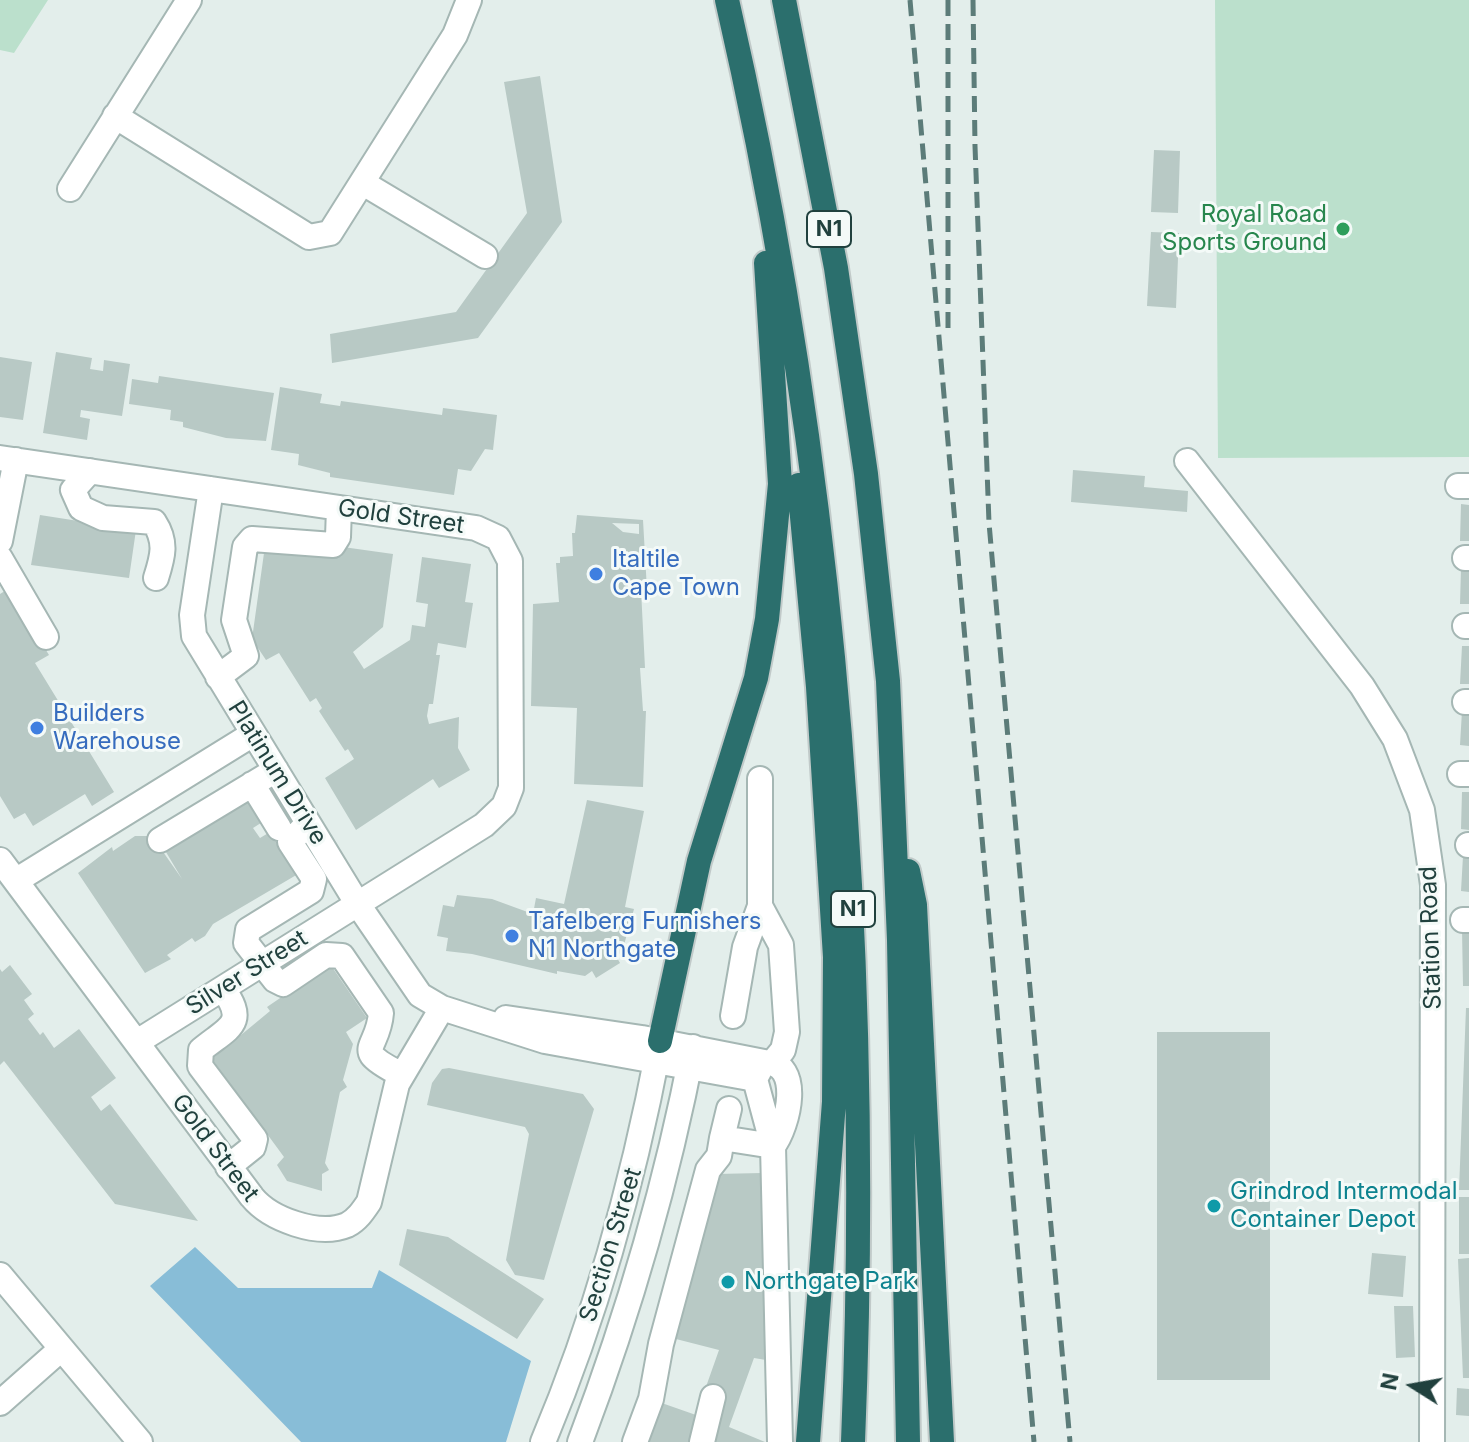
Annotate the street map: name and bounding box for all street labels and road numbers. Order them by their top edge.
road number: N1 [807,211,851,247]
street label: Gold Street [336,494,466,540]
street label: Platinum Drive [221,696,333,850]
street label: Station Road [1414,866,1448,1010]
road number: N1 [831,891,875,927]
street label: Silver Street [181,924,313,1022]
street label: Gold Street [165,1089,265,1207]
street label: Section Street [574,1164,648,1326]

